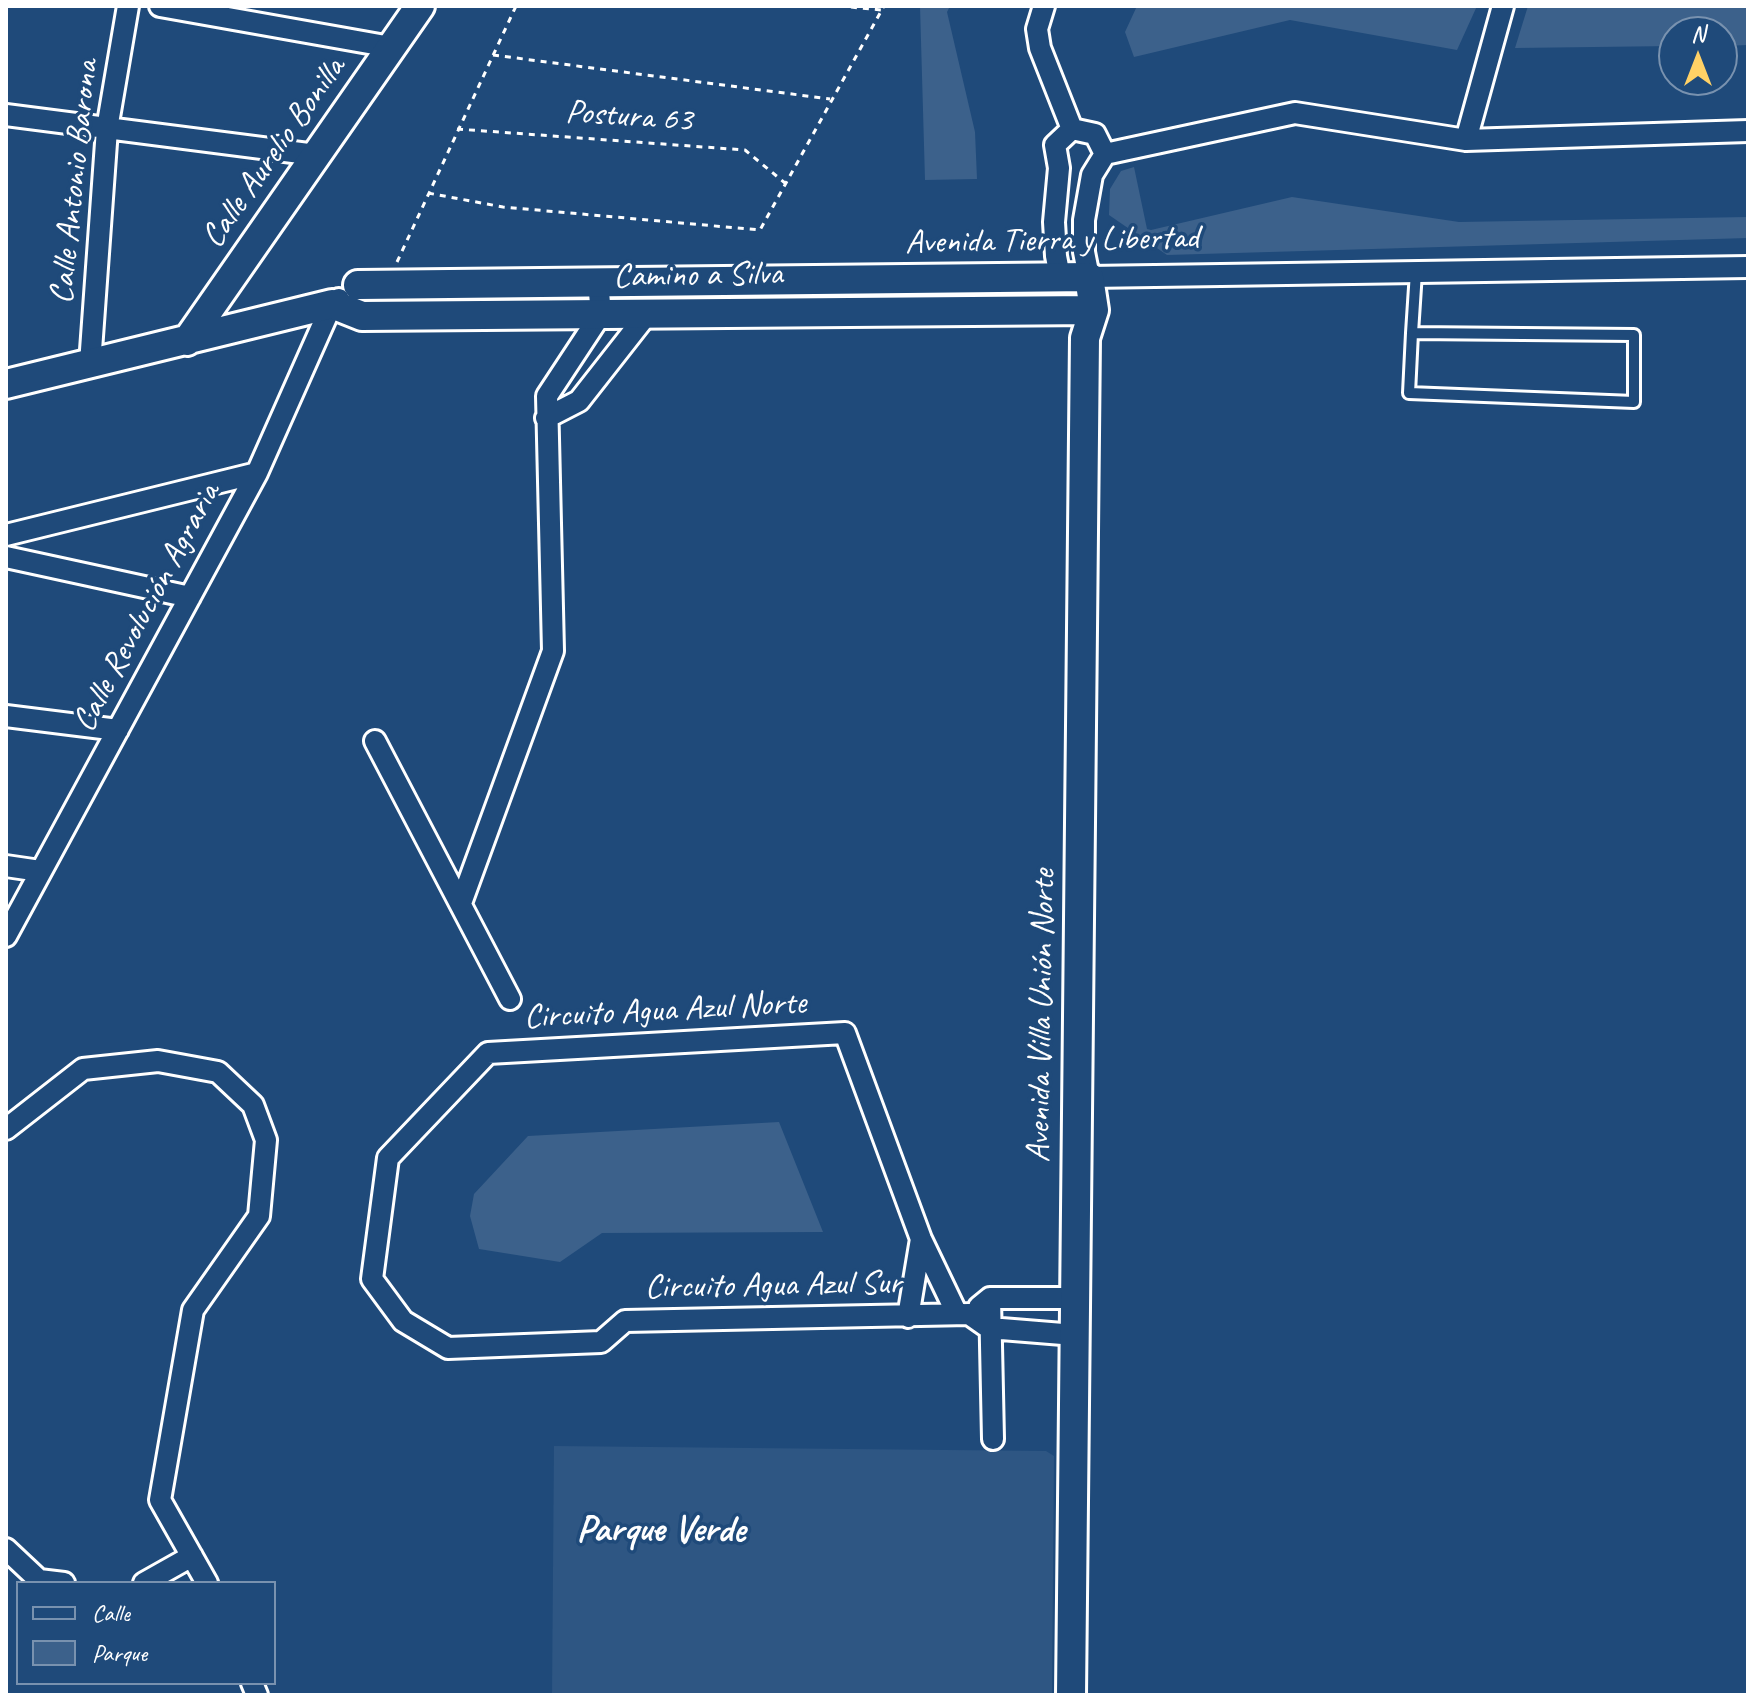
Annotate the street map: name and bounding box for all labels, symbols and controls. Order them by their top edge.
north arrow [1658,16,1738,96]
text: N [1691,20,1705,48]
street label: Calle Aurelio Bonilla [193,50,355,256]
street label: Calle Antonio Barona [42,58,108,306]
street label: Postura 63 [564,92,694,142]
street label: Avenida Tierra y Libertad [905,218,1199,264]
street label: Camino a Silva [613,254,783,298]
street label: Calle Revolución Agraria [64,477,230,739]
street label: Avenida Villa Unión Norte [1019,869,1065,1163]
street label: Circuito Agua Azul Norte [523,983,807,1039]
street label: Circuito Agua Azul Sur [645,1263,901,1309]
district label: Parque Verde [577,1508,745,1554]
legend [16,1581,276,1685]
text: Calle [92,1598,130,1628]
text: Parque [92,1638,147,1668]

